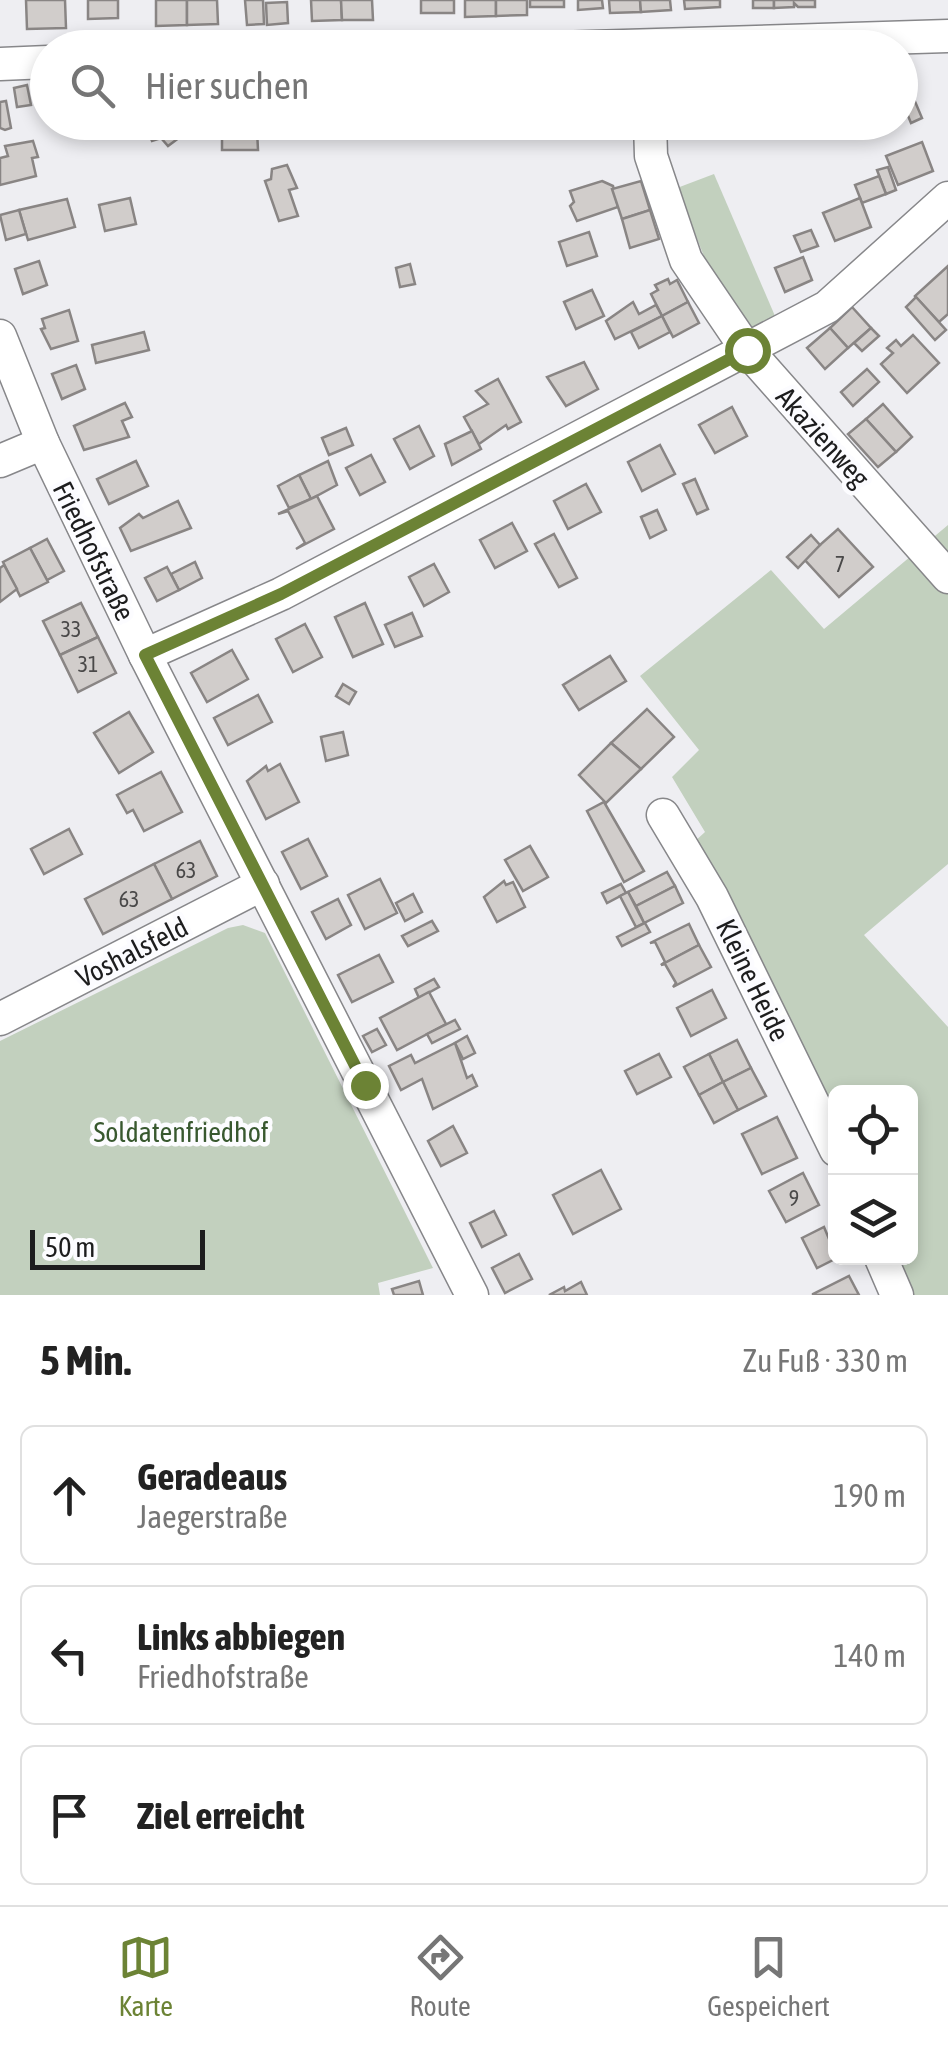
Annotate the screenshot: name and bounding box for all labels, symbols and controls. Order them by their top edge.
search box [30,30,918,140]
icon: search [65,58,120,113]
text: Hier suchen [145,64,309,107]
route start [725,328,771,374]
street label: Akazienweg [770,381,876,493]
street label: Friedhofstraße [47,476,141,626]
house number: 7 [835,551,845,577]
house number: 33 [61,616,81,642]
house number: 31 [78,651,98,677]
house number: 63 [176,857,196,883]
house number: 63 [119,886,139,912]
street label: Voshalsfeld [71,910,193,994]
street label: Kleine Heide [710,914,796,1046]
route end [343,1063,389,1109]
map controls [828,1085,918,1265]
button: locate [828,1085,918,1175]
park label: Soldatenfriedhof [93,1116,269,1148]
button: layers [828,1175,918,1265]
house number: 9 [789,1185,799,1211]
scale bar [30,1225,205,1270]
text: 50 m [45,1231,95,1263]
text: 5 Min. [40,1336,131,1384]
text: Zu Fuß · 330 m [743,1342,908,1379]
text: Geradeaus [137,1455,287,1498]
icon: ahead [42,1468,97,1523]
text: 190 m [833,1477,906,1514]
text: Jaegerstraße [137,1498,288,1535]
text: Links abbiegen [137,1615,345,1658]
icon: left [42,1628,97,1683]
text: 140 m [833,1637,906,1674]
text: Friedhofstraße [137,1658,309,1695]
icon: arrive [42,1788,97,1843]
text: Ziel erreicht [137,1794,304,1837]
tab: Karte [118,1930,173,2022]
tab: Route [410,1930,471,2022]
tab: Gespeichert [707,1930,830,2022]

